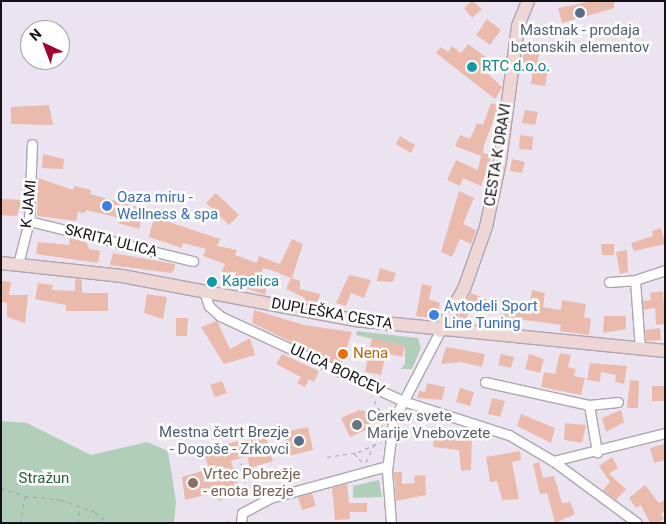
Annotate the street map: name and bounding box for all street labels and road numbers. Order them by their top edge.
street label: CESTA K DRAVI [481,102,515,208]
street label: K JAMI [18,179,40,229]
street label: SKRITA ULICA [63,221,159,261]
street label: DUPLEŠKA CESTA [270,294,394,334]
street label: ULICA BORCEV [287,340,387,400]

